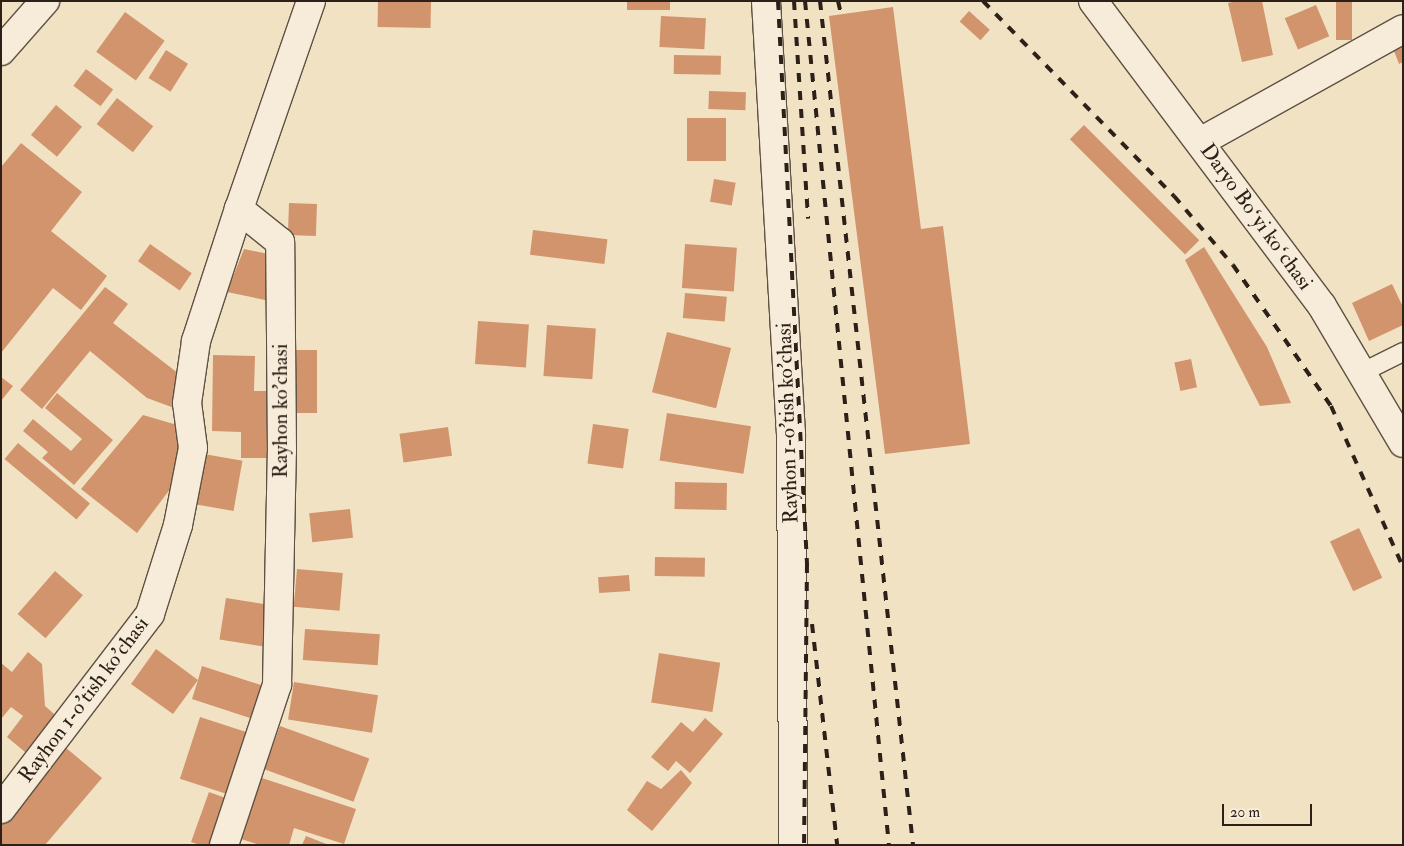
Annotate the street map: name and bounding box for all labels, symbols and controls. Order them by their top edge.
street label: Daryo Boʻyi koʻchasi [1194,139,1318,295]
street label: Rayhon 1-o'tish ko'chasi [772,322,804,524]
street label: Rayhon ko'chasi [268,344,294,478]
street label: Rayhon 1-o'tish ko'chasi [13,612,155,788]
scale bar [1224,794,1314,826]
text: 20 m [1230,803,1260,822]

